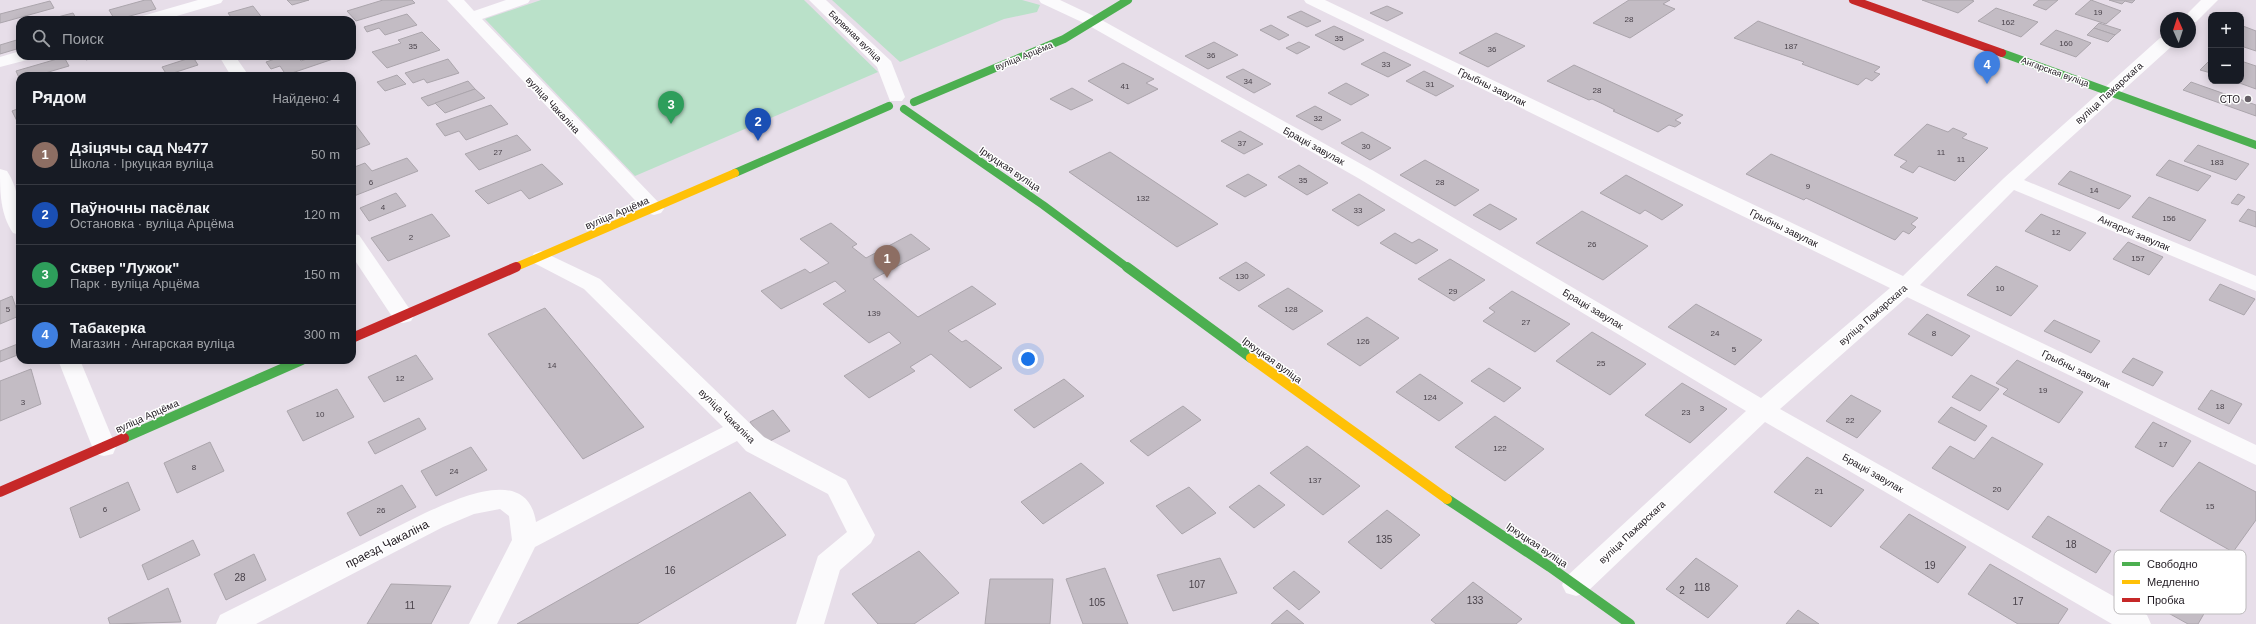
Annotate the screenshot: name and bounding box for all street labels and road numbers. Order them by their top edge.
street label: Барвяная вуліца [827,8,883,64]
street label: вуліца Арцёма [994,40,1054,72]
street label: Ангарская вуліца [2020,55,2090,89]
street label: вуліца Пажарскага [2073,60,2145,126]
street label: Грыбны завулак [1456,66,1529,109]
street label: вуліца Чакаліна [524,74,582,136]
street label: Брацкі завулак [1281,125,1347,168]
street label: Іркуцкая вуліца [977,145,1043,194]
street label: вуліца Арцёма [584,194,651,231]
street label: Грыбны завулак [1748,207,1821,250]
street label: Ангарскі завулак [2096,213,2172,253]
street label: вуліца Пажарскага [1837,282,1910,348]
street label: Брацкі завулак [1561,287,1626,332]
street label: Іркуцкая вуліца [1240,335,1304,386]
street label: Грыбны завулак [2040,348,2113,391]
street label: вуліца Чакаліна [697,387,758,446]
street label: вуліца Арцёма [114,397,181,435]
street label: Брацкі завулак [1841,451,1906,495]
street label: вуліца Пажарскага [1597,498,1668,566]
street label: праезд Чакаліна [343,517,431,571]
street label: Іркуцкая вуліца [1504,521,1570,570]

